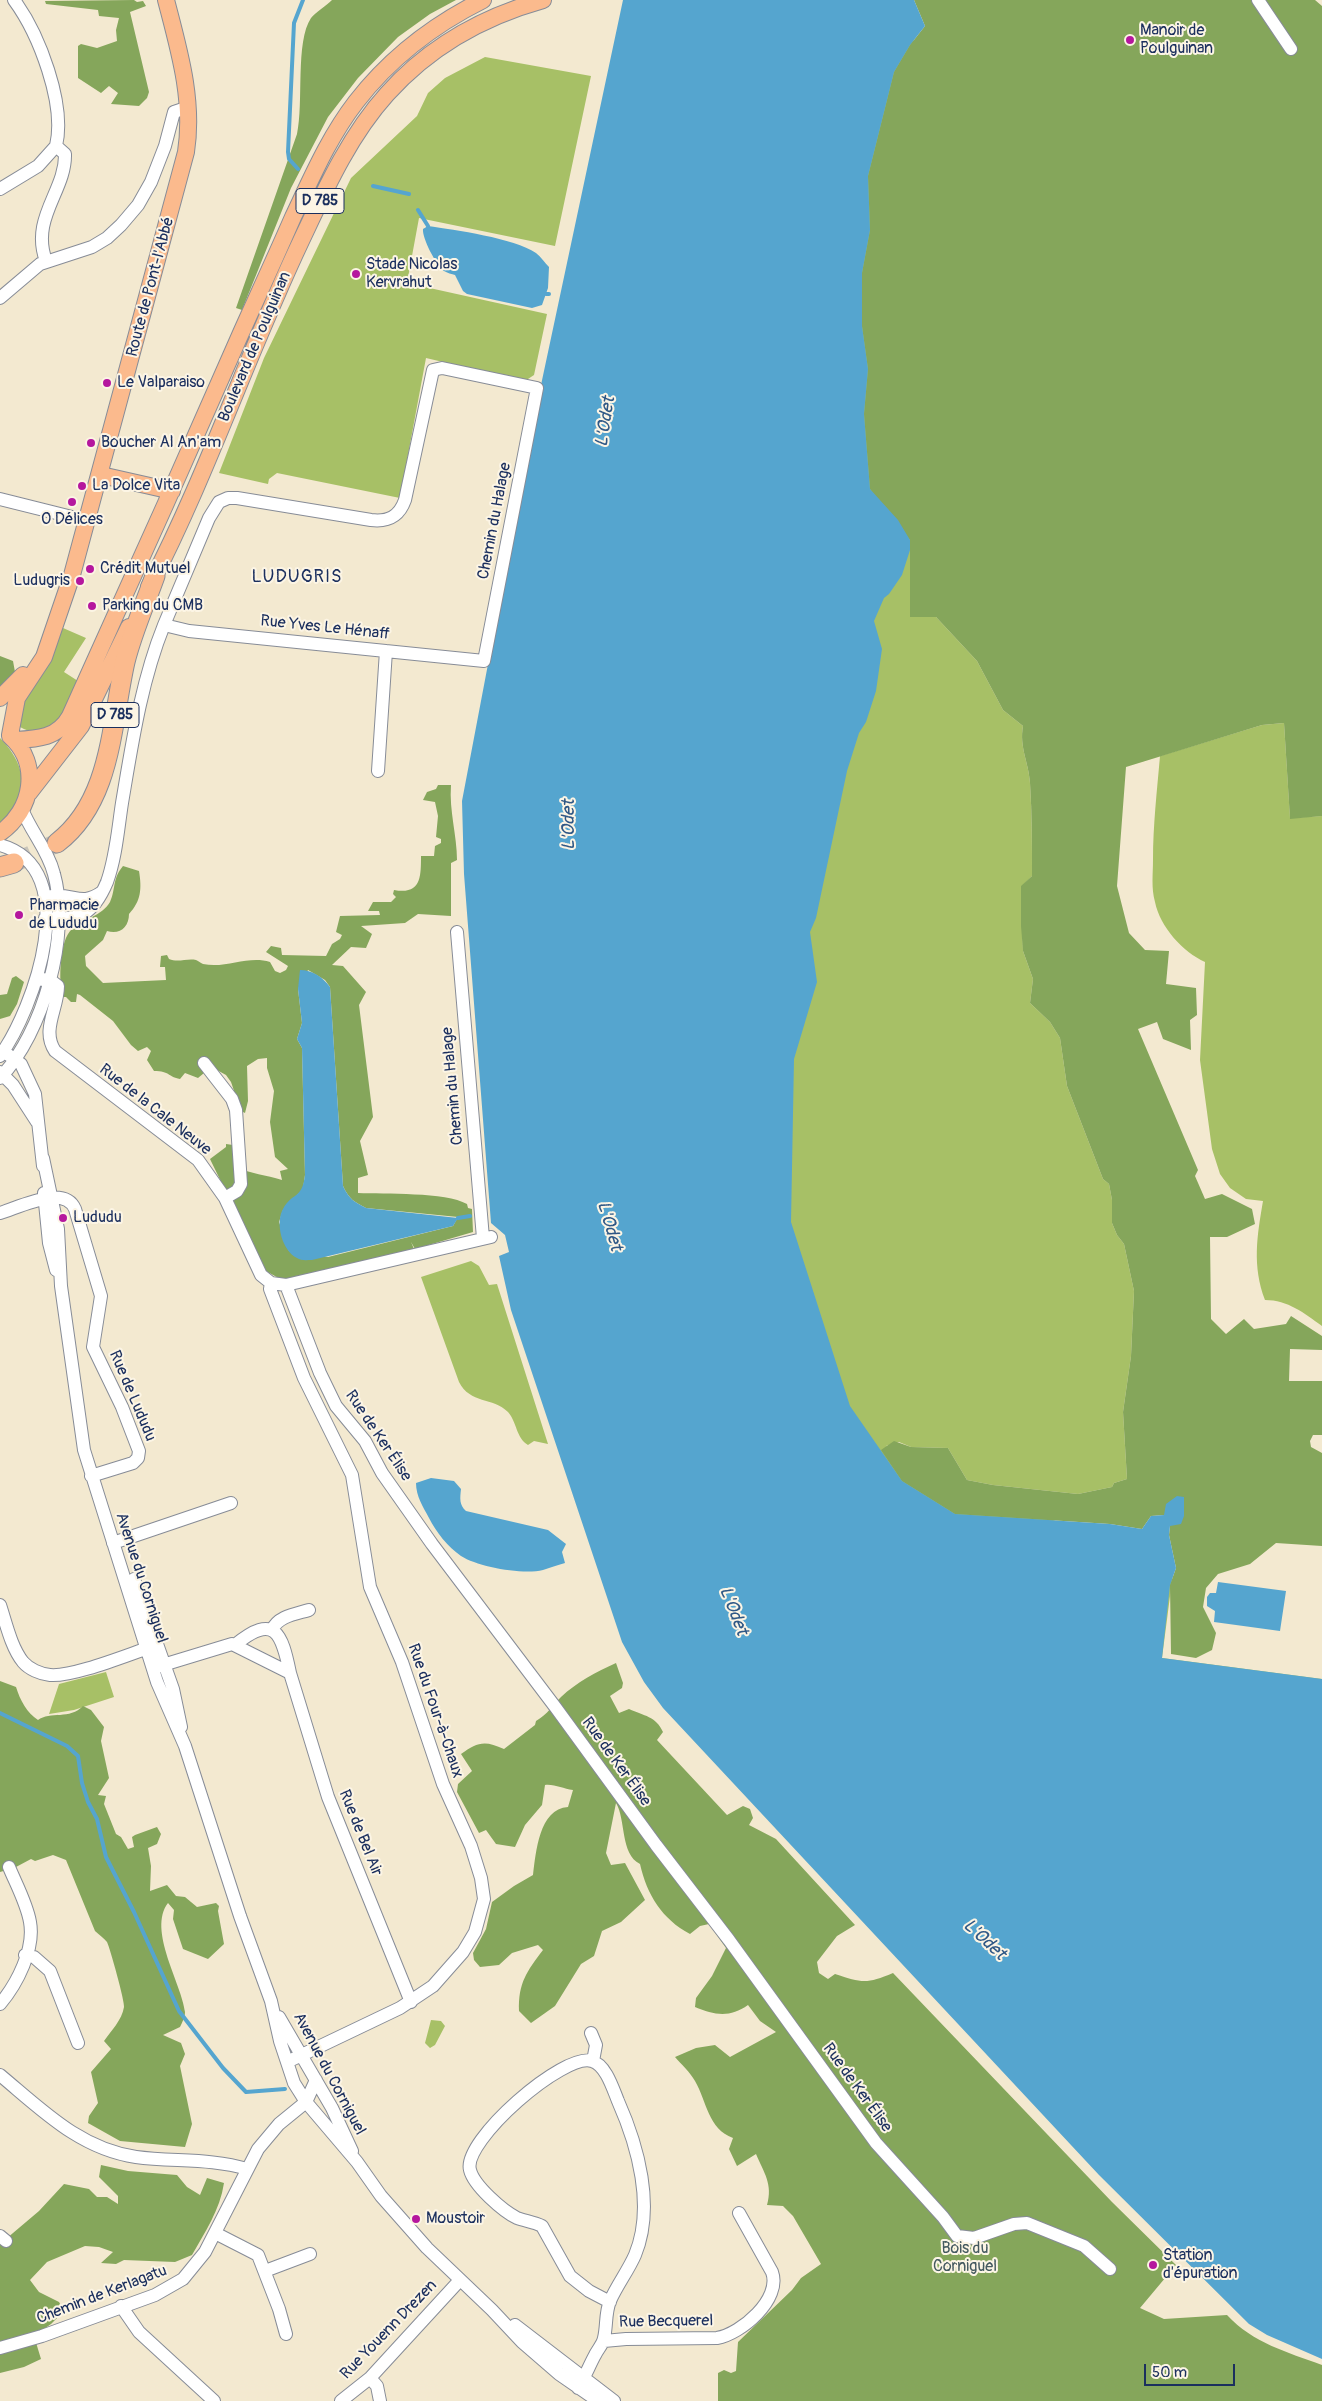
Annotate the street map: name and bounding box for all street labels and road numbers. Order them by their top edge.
road number: D 785 [296,188,344,214]
street label: Route de Pont-l'Abbé [123,215,179,359]
street label: Boulevard de Poulguinan [215,269,295,425]
street label: Chemin du Halage [474,461,516,581]
street label: Rue Yves Le Hénaff [260,612,390,644]
road number: D 785 [91,702,139,728]
street label: Chemin du Halage [438,1026,468,1146]
street label: Rue de la Cale Neuve [95,1060,215,1160]
street label: Rue de Lududu [104,1348,160,1444]
street label: Rue de Ker Élise [341,1387,415,1485]
street label: Avenue du Corniguel [111,1510,171,1646]
street label: Rue du Four-à-Chaux [403,1641,467,1781]
street label: Rue de Ker Élise [577,1714,655,1810]
street label: Rue de Bel Air [334,1787,386,1879]
street label: Avenue du Corniguel [289,2010,369,2138]
street label: Rue de Ker Élise [818,2040,896,2136]
street label: Chemin de Kerlagatu [34,2261,170,2329]
street label: Rue Youenn Drezen [337,2276,441,2384]
street label: Rue Becquerel [619,2312,713,2332]

